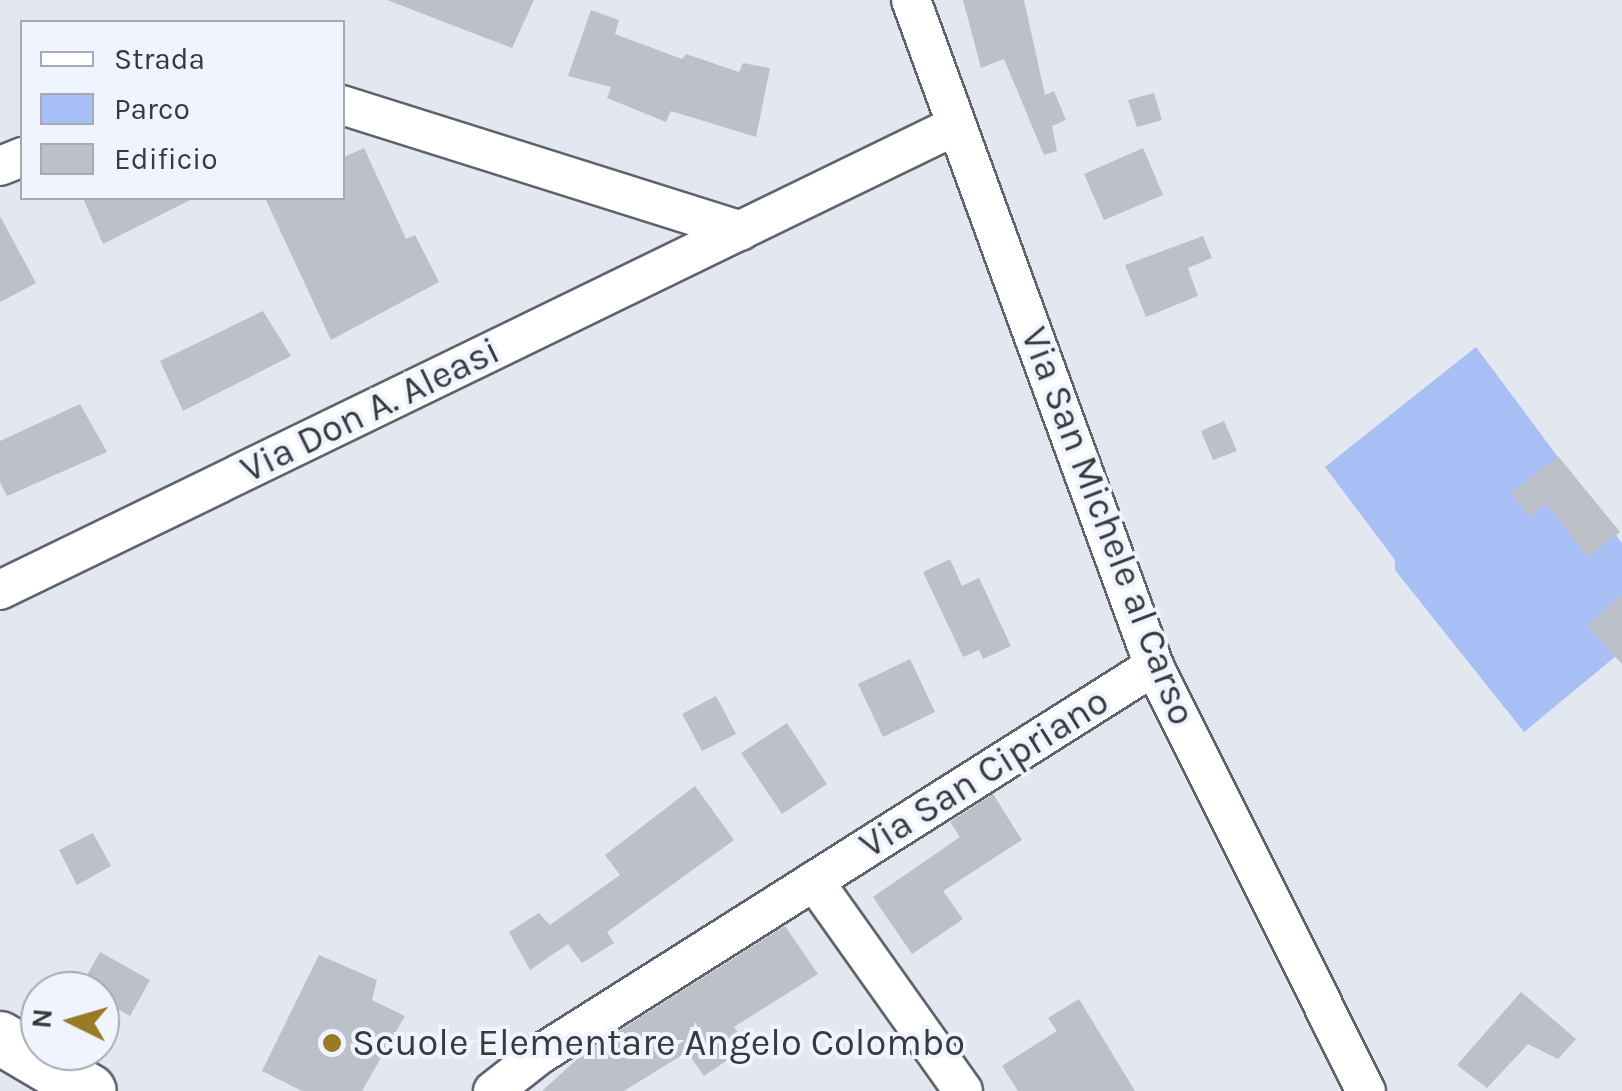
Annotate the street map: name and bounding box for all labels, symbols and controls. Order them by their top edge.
legend [20,20,345,200]
text: Strada [114,41,205,77]
text: Parco [114,91,190,127]
text: Edificio [114,141,218,177]
street label: Via San Michele al Carso [1011,321,1205,731]
street label: Via Don A. Aleasi [233,328,507,492]
street label: Via San Cipriano [851,678,1117,868]
north arrow [20,971,120,1071]
text: N [24,1007,59,1030]
place label: Scuole Elementare Angelo Colombo [352,1020,965,1066]
marker: Scuole Elementare Angelo Colombo [321,1032,343,1054]

